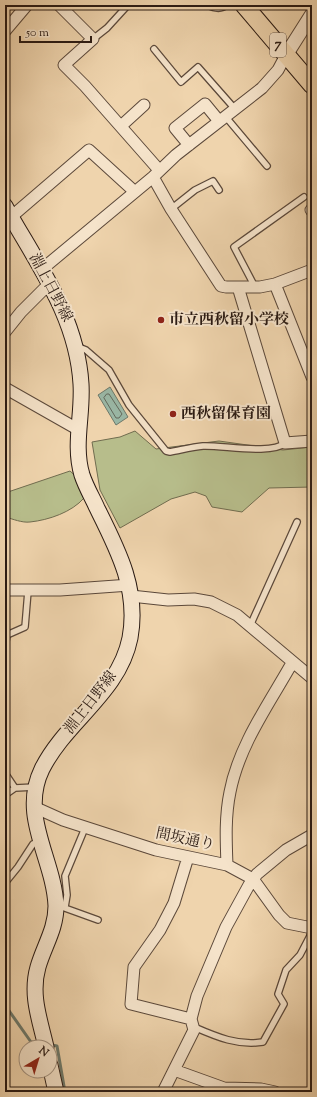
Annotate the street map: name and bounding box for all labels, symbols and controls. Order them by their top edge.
scale bar [20,18,91,44]
text: 50 m [25,24,49,42]
road number: 7 [270,33,286,57]
street label: 淵上日野線 [23,250,77,326]
place label: 市立西秋留小学校 [169,310,289,331]
marker: 市立西秋留小学校 [156,315,166,325]
place label: 西秋留保育園 [181,404,271,425]
marker: 西秋留保育園 [168,409,178,419]
street label: 淵上日野線 [60,667,122,739]
street label: 間坂通り [153,823,217,857]
north arrow [18,1039,58,1079]
text: N [34,1042,52,1061]

